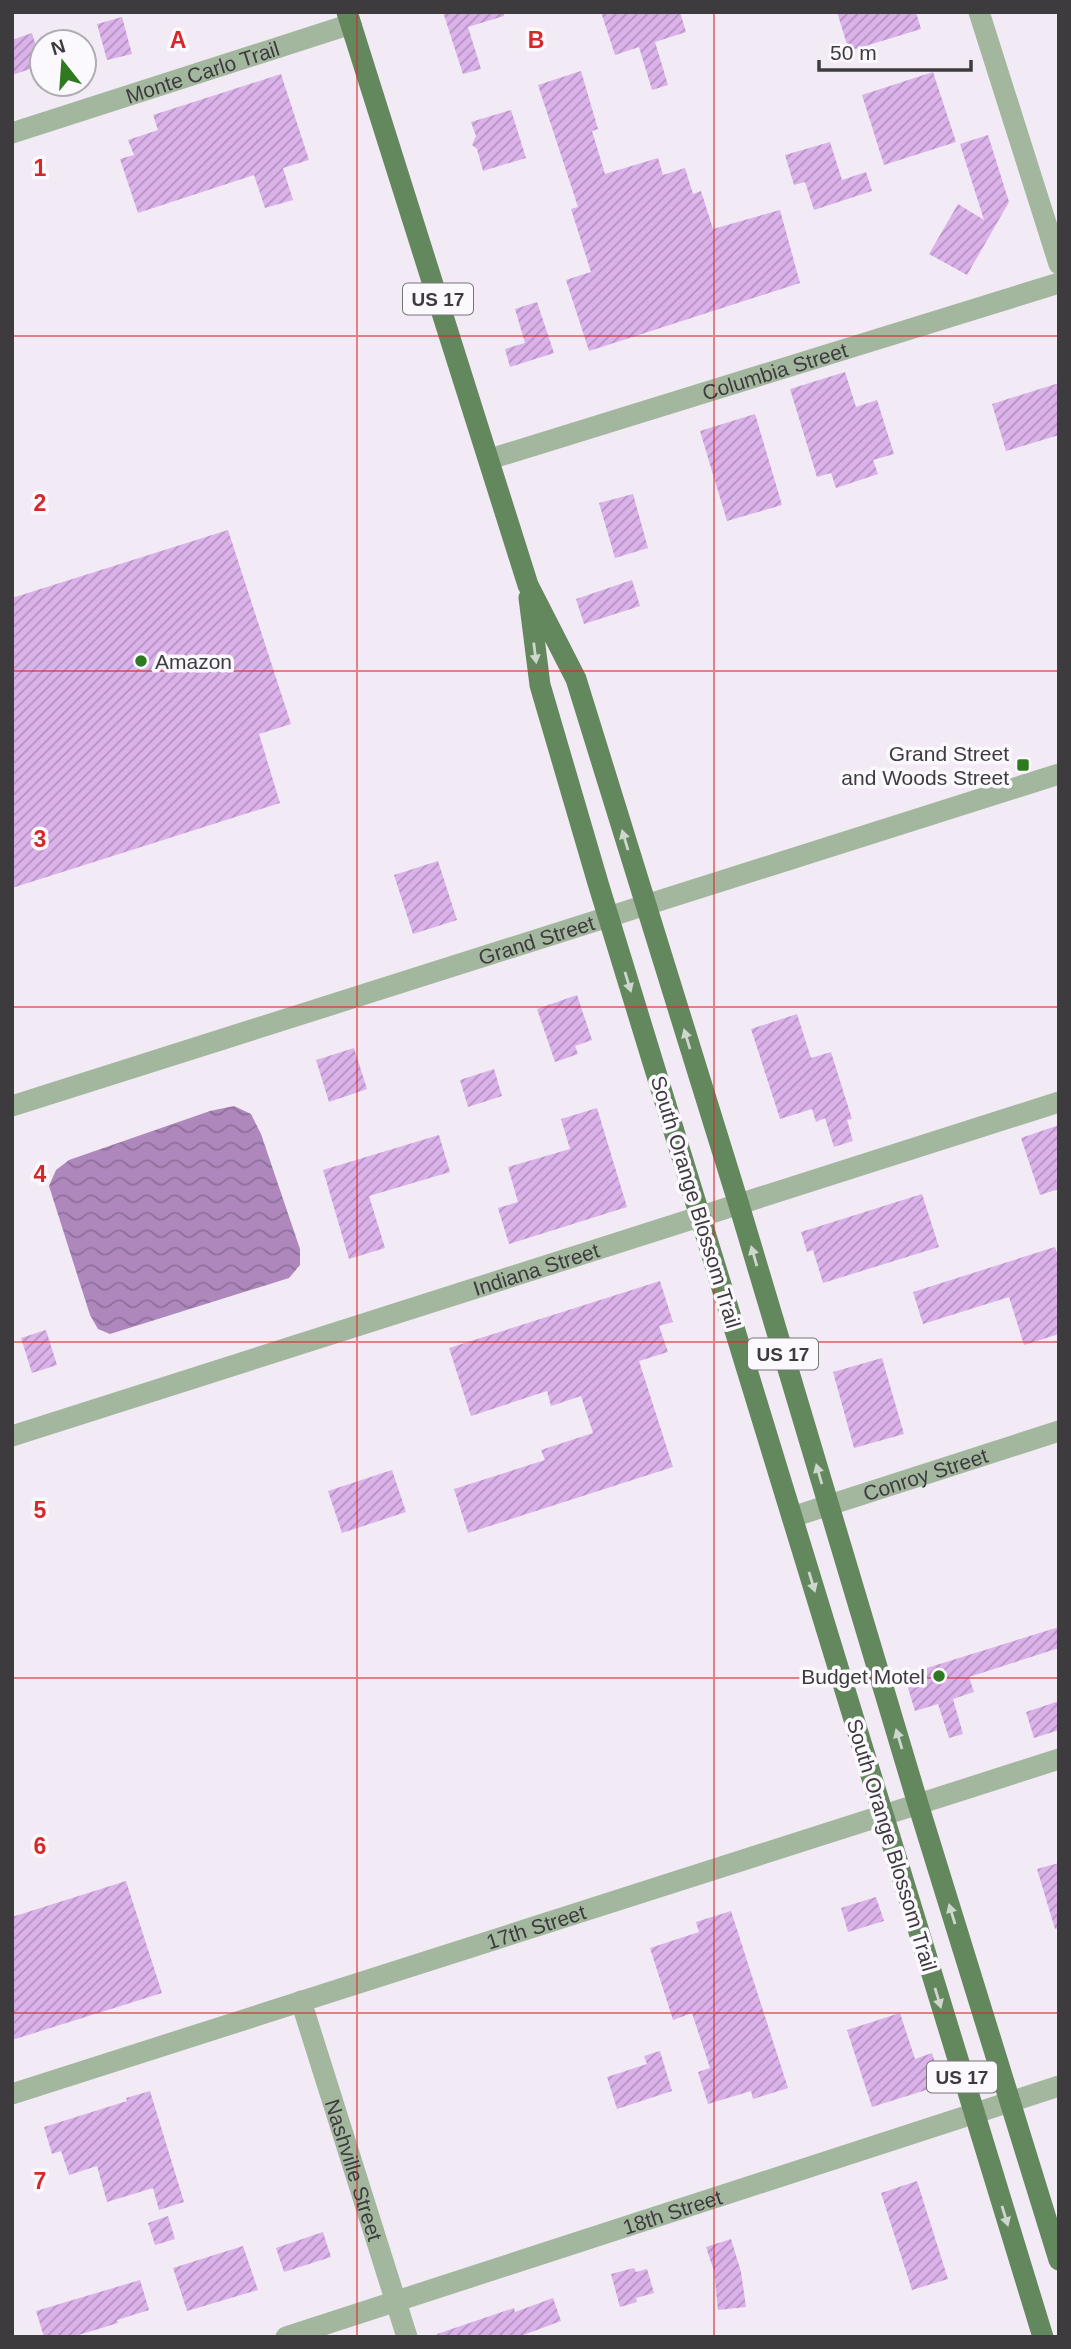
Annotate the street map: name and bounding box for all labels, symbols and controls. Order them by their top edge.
text: A [170,27,186,53]
text: B [528,27,544,53]
north arrow [28,28,98,98]
scale bar [819,28,971,72]
text: N [49,35,68,59]
street label: Monte Carlo Trail [123,36,282,107]
text: 50 m [830,41,877,64]
text: 1 [34,155,47,181]
road number: US 17 [403,284,473,314]
street label: Columbia Street [699,338,850,404]
text: 2 [34,490,46,516]
one-way arrow [529,642,540,664]
place label: Amazon [155,650,232,673]
marker: Amazon [133,653,149,669]
place label: Grand Street and Woods Street [841,742,1009,789]
marker: Grand Street and Woods Street [1015,757,1031,773]
text: 3 [34,826,46,852]
one-way arrow [620,830,630,851]
street label: Grand Street [475,911,597,969]
one-way arrow [623,972,633,993]
one-way arrow [682,1028,692,1049]
street label: South Orange Blossom Trail [647,1073,745,1331]
text: 4 [34,1161,47,1187]
street label: Indiana Street [470,1238,602,1300]
one-way arrow [749,1245,759,1266]
road number: US 17 [748,1338,818,1370]
street label: Conroy Street [860,1443,991,1505]
one-way arrow [813,1463,823,1484]
text: 5 [34,1497,47,1523]
one-way arrow [807,1572,817,1593]
place label: Budget Motel [801,1665,925,1688]
marker: Budget Motel [931,1668,947,1684]
street label: South Orange Blossom Trail [843,1716,941,1974]
one-way arrow [893,1728,903,1749]
text: 6 [34,1833,46,1859]
street label: 17th Street [483,1900,588,1953]
one-way arrow [946,1903,956,1924]
one-way arrow [934,1988,944,2009]
road number: US 17 [927,2062,997,2092]
street label: Nashville Street [321,2096,387,2244]
text: 7 [34,2168,46,2194]
street label: 18th Street [620,2185,725,2238]
one-way arrow [1001,2205,1011,2226]

